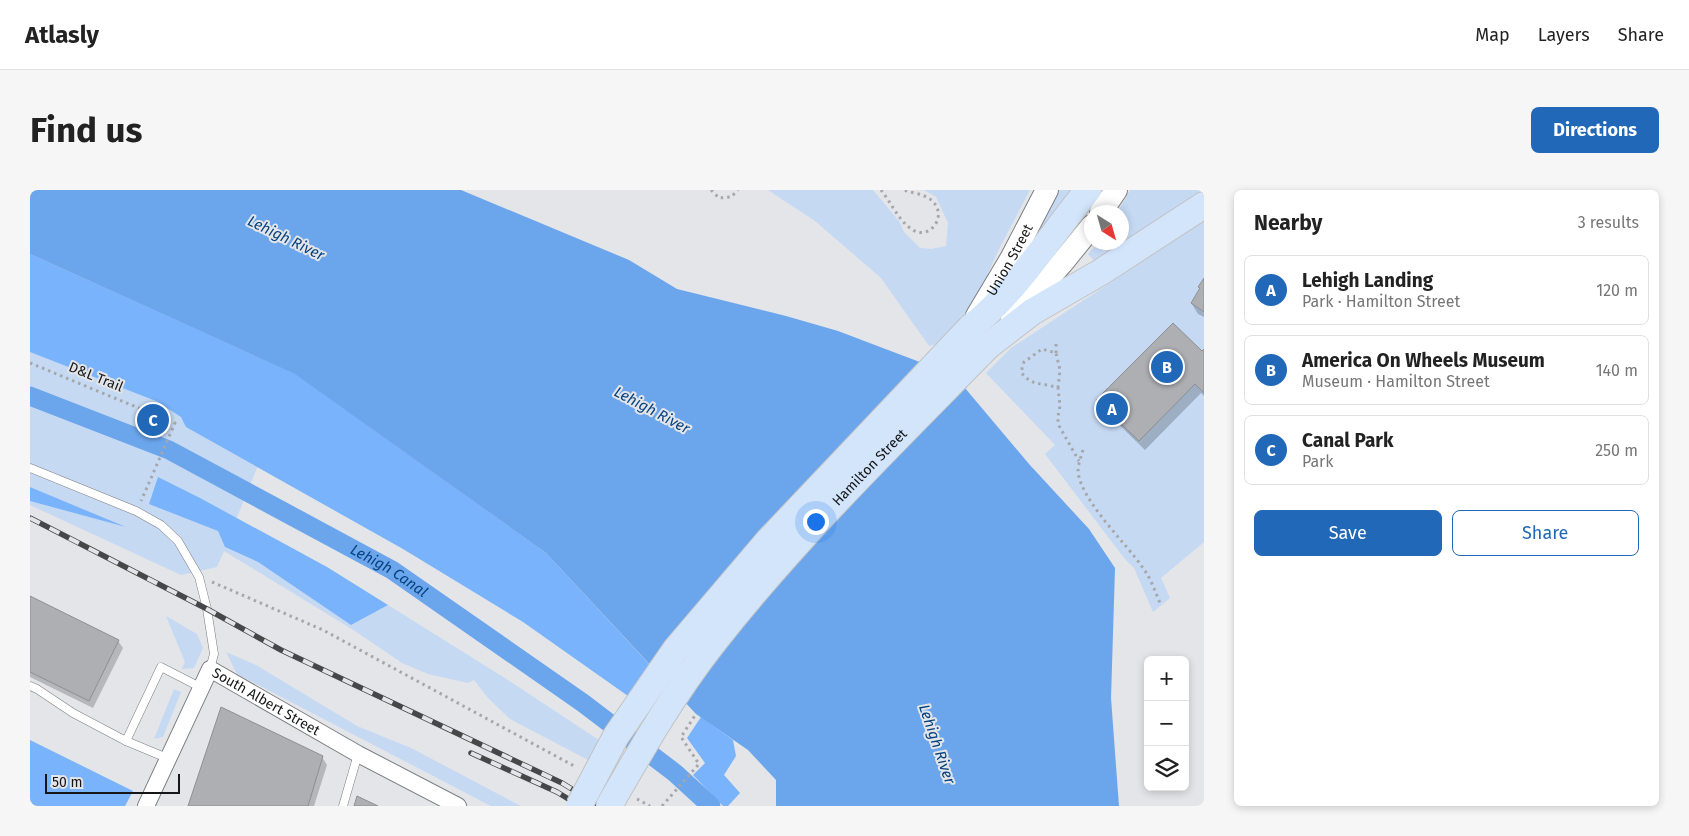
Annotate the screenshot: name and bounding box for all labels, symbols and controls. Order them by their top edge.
text: Atlasly [25,21,99,49]
text: Map [1475,24,1510,46]
text: Layers [1538,24,1590,46]
text: Share [1618,24,1664,46]
button: Directions [1531,107,1659,153]
text: Find us [30,109,142,151]
north arrow [1084,205,1129,250]
text: Nearby [1254,210,1322,236]
water label: Lehigh River [245,212,328,265]
text: 3 results [1578,213,1639,232]
street label: Union Street [983,220,1037,299]
text: Lehigh Landing [1302,269,1433,292]
text: A [1266,281,1276,300]
text: 120 m [1596,281,1638,300]
text: Park · Hamilton Street [1302,292,1460,311]
pin: B [1151,348,1183,386]
text: America On Wheels Museum [1302,349,1545,372]
street label: D&L Trail [66,358,126,396]
text: B [1266,361,1276,380]
text: 140 m [1596,361,1638,380]
text: Museum · Hamilton Street [1302,372,1490,391]
water label: Lehigh River [611,383,694,438]
pin: A [1096,390,1128,428]
pin: C [137,401,169,439]
street label: Hamilton Street [828,424,911,509]
text: Canal Park [1302,429,1393,452]
text: C [1266,441,1276,460]
text: 250 m [1595,441,1638,460]
text: Park [1302,452,1334,471]
your location [803,509,829,535]
button: Save [1254,510,1442,556]
button: Share [1452,510,1639,556]
water label: Lehigh Canal [347,540,431,601]
map controls [1144,656,1189,791]
button: + [1144,656,1189,701]
street label: South Albert Street [209,664,324,739]
button: − [1144,701,1189,746]
water label: Lehigh River [915,702,959,787]
button: layers [1144,746,1189,791]
scale bar [45,771,180,794]
text: 50 m [52,774,83,791]

